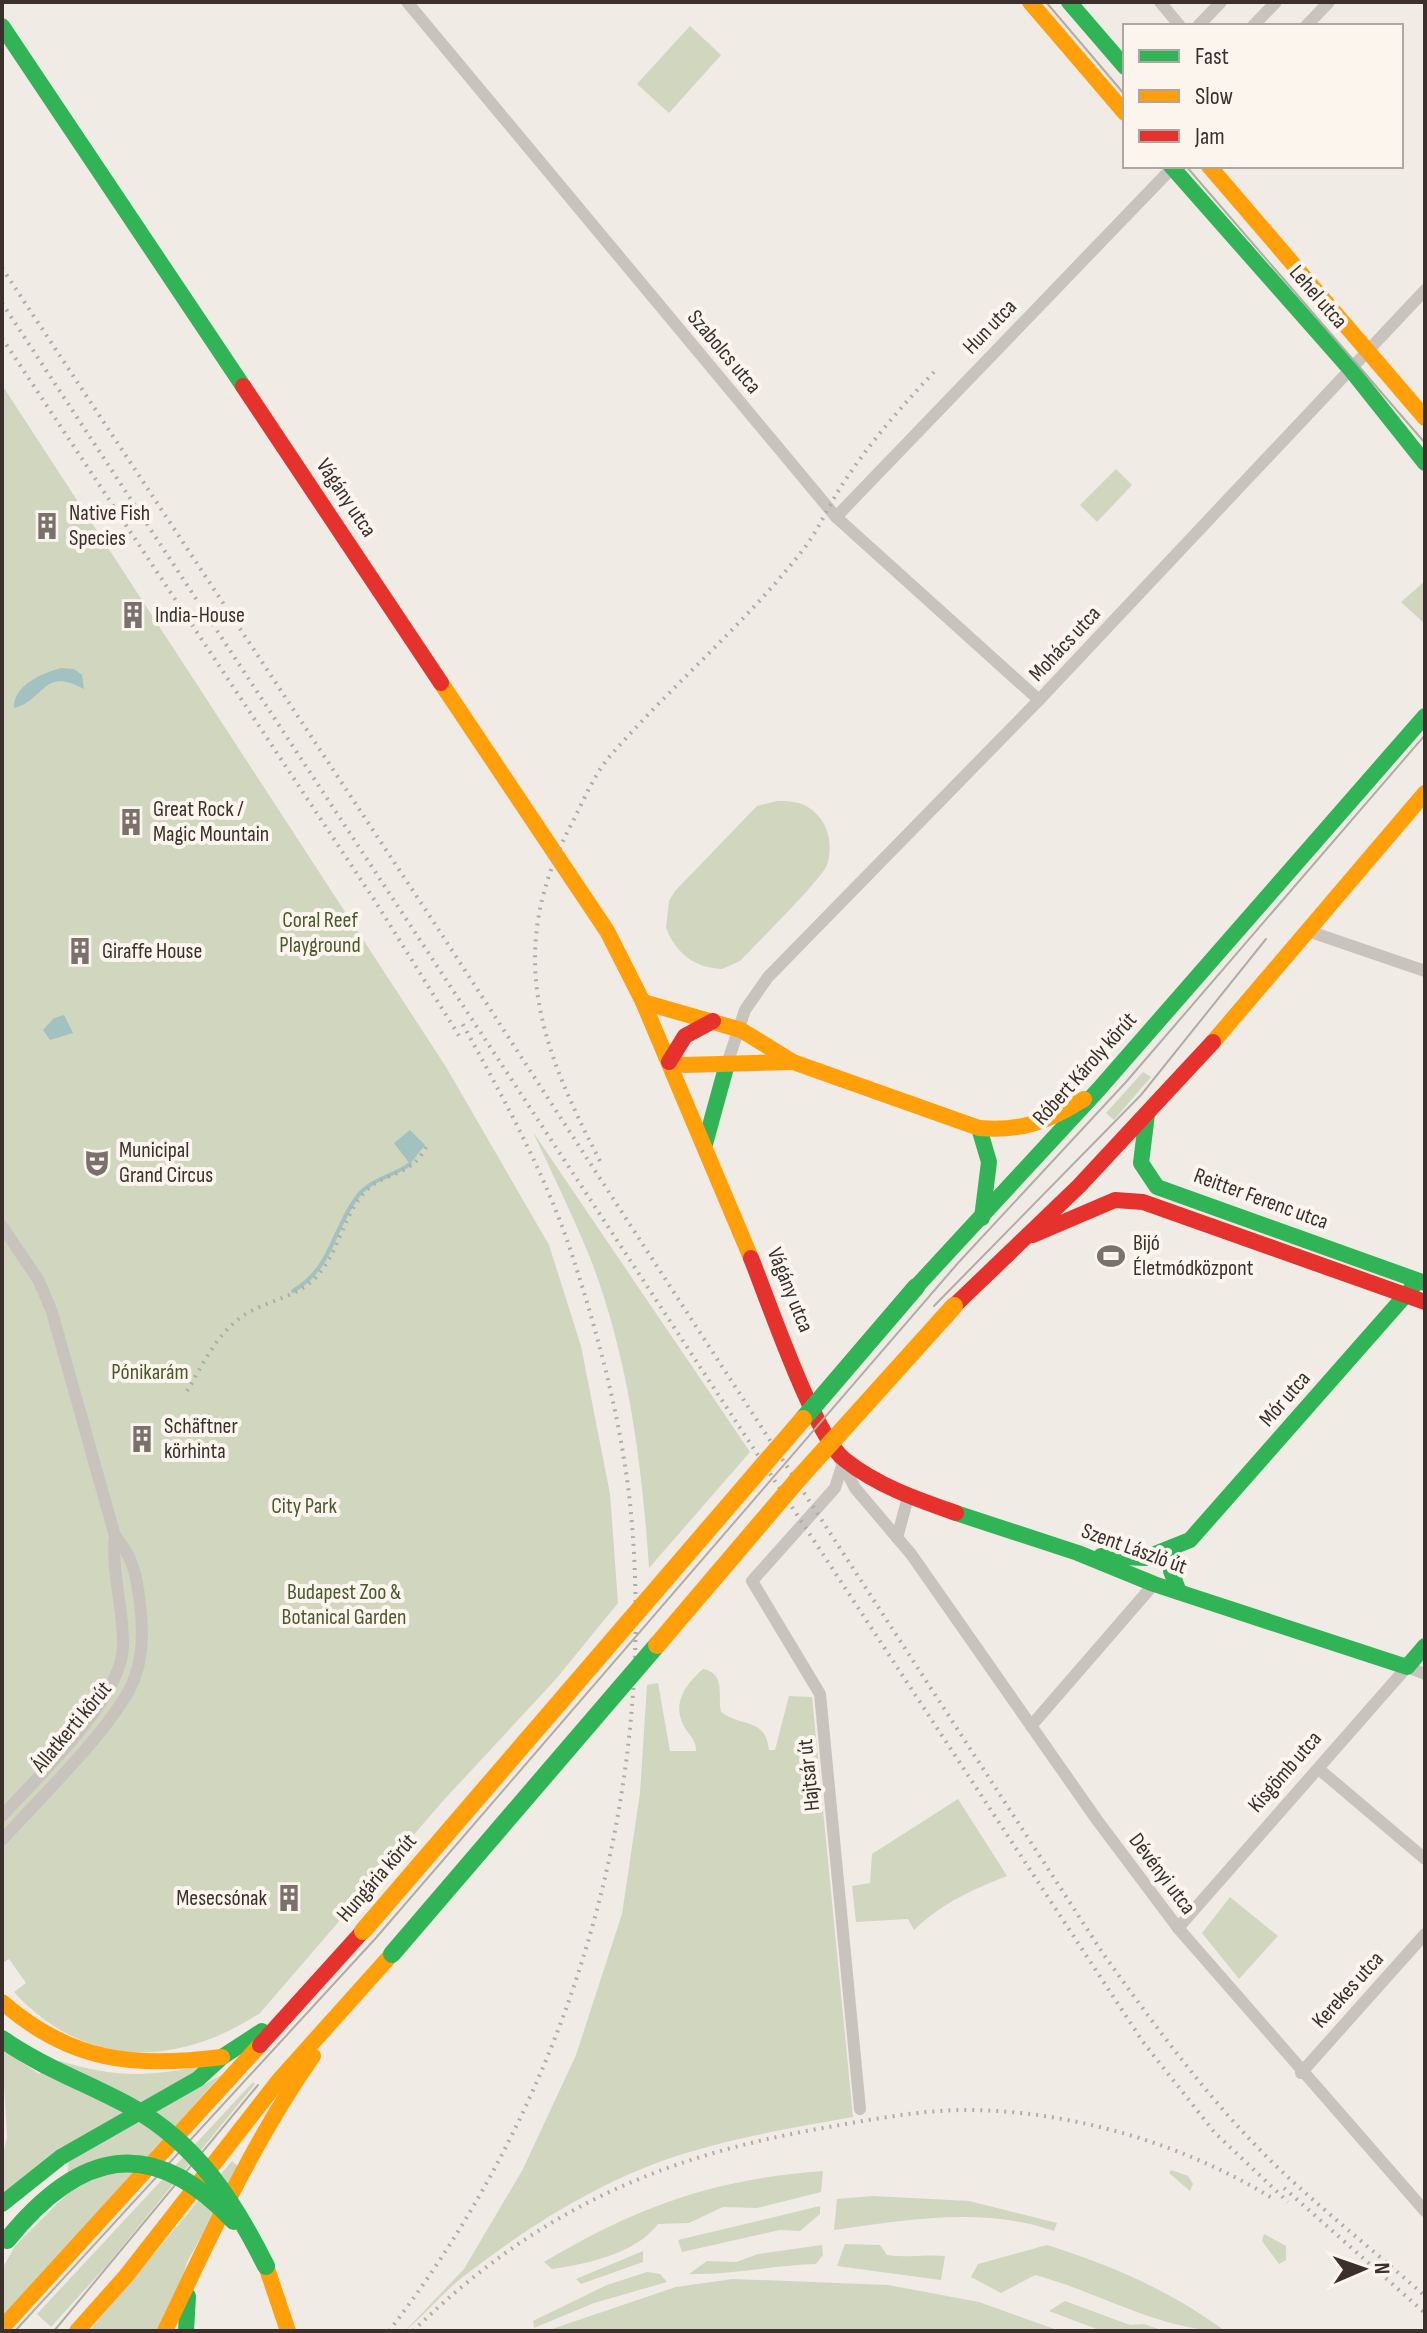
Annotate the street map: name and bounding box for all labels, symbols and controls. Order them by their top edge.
legend [1123,24,1403,168]
text: Fast [1195,42,1229,71]
text: Slow [1195,82,1233,111]
text: Jam [1194,122,1225,151]
street label: Lehel utca [1283,260,1353,334]
street label: Hun utca [957,294,1023,360]
street label: Szabolcs utca [681,305,767,399]
street label: Vágány utca [310,454,382,542]
place label: Native Fish Species [69,500,150,552]
building icon: Native Fish Species [32,511,62,541]
building icon: India-House [118,600,148,630]
street label: Mohács utca [1023,601,1107,687]
place label: India-House [155,602,245,629]
place label: Great Rock / Magic Mountain [153,796,269,848]
building icon: Great Rock / Magic Mountain [116,807,146,837]
park label: Coral Reef Playground [279,907,361,959]
building icon: Giraffe House [65,936,95,966]
place label: Giraffe House [102,938,202,965]
street label: Róbert Károly körút [1027,1007,1143,1131]
place label: Municipal Grand Circus [119,1137,213,1189]
theatre icon: Municipal Grand Circus [82,1148,112,1178]
street label: Reitter Ferenc utca [1190,1162,1332,1236]
place label: Bijó Életmódközpont [1133,1230,1254,1282]
sports icon: Bijó Életmódközpont [1096,1241,1126,1271]
street label: Vágány utca [761,1244,819,1336]
park label: Pónikarám [111,1359,189,1386]
street label: Mór utca [1254,1366,1316,1432]
place label: Schäftner körhinta [164,1413,238,1465]
building icon: Schäftner körhinta [127,1424,157,1454]
park label: City Park [271,1493,337,1520]
street label: Szent László út [1078,1517,1191,1581]
park label: Budapest Zoo & Botanical Garden [282,1579,406,1631]
street label: Állatkerti körút [26,1676,118,1779]
street label: Kisgömb utca [1242,1726,1328,1818]
street label: Hajtsár út [792,1737,826,1812]
street label: Hungária körút [331,1828,423,1928]
street label: Dévényi utca [1123,1828,1201,1920]
building icon: Mesecsónak [274,1883,304,1913]
place label: Mesecsónak [176,1885,268,1912]
street label: Kerekes utca [1306,1946,1390,2034]
north arrow [1323,2229,1403,2309]
text: N [1368,2262,1395,2275]

